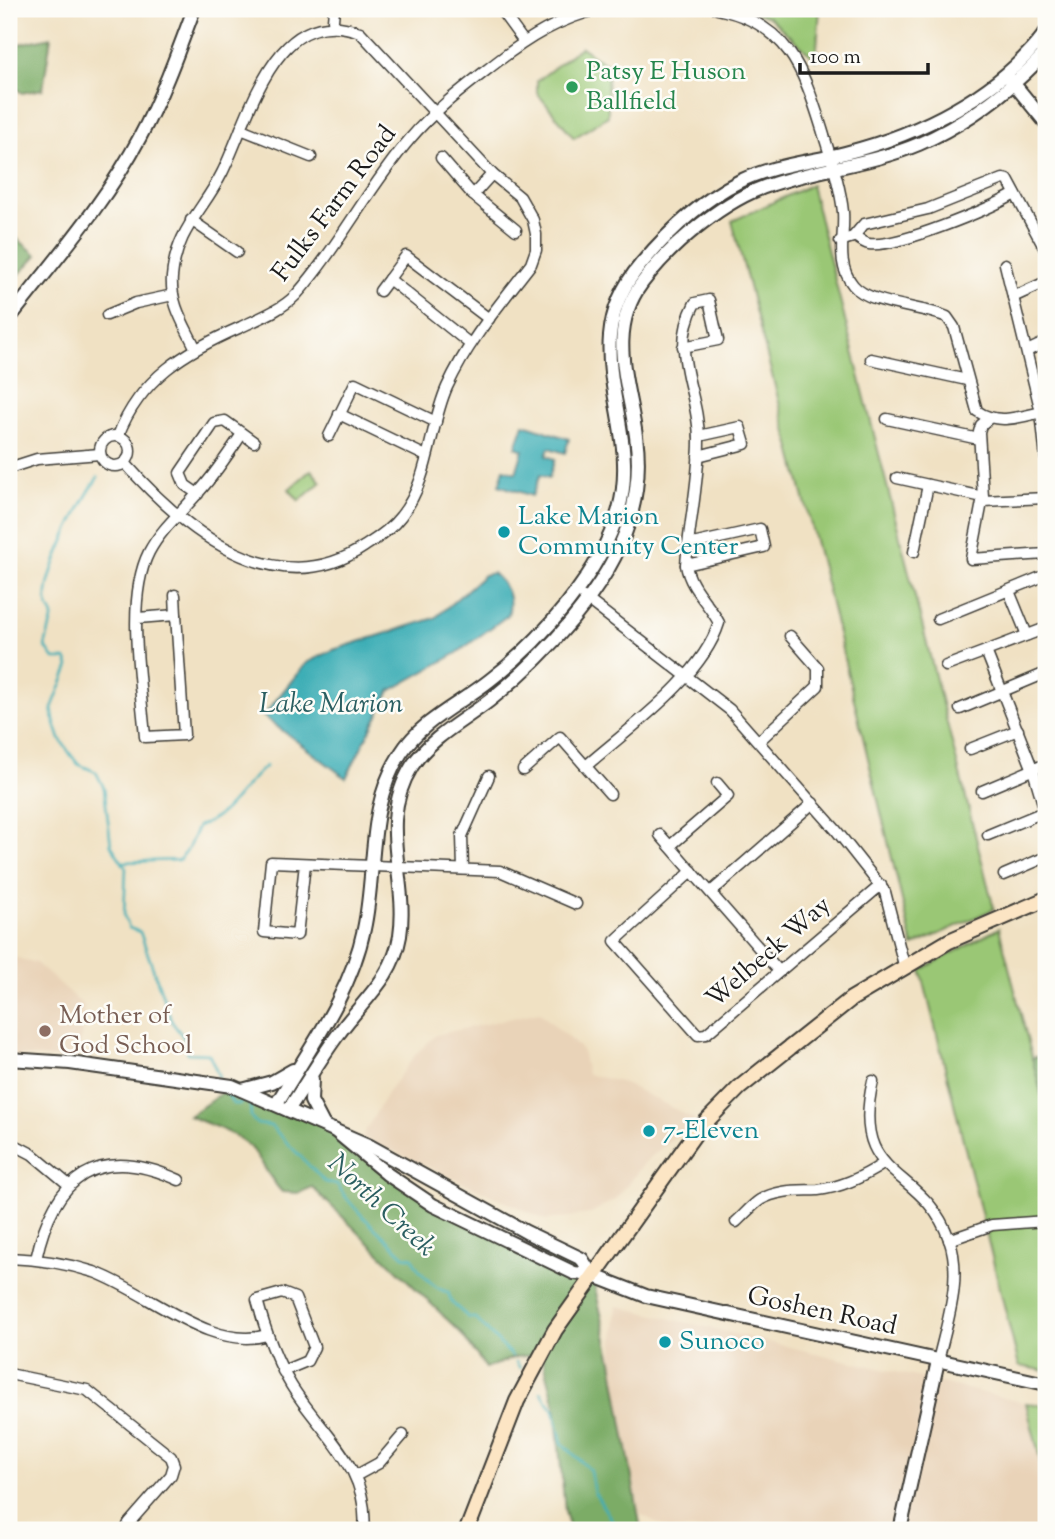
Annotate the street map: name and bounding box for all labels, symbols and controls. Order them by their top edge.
scale bar [800,32,927,76]
text: 100 m [810,43,861,73]
place label: Patsy E Huson Ballfield [586,54,746,121]
marker: Patsy E Huson Ballfield [564,79,580,95]
street label: Fulks Farm Road [264,118,406,290]
place label: Lake Marion Community Center [518,499,739,566]
marker: Lake Marion Community Center [496,524,512,540]
water label: Lake Marion [259,685,403,725]
street label: Welbeck Way [698,888,840,1018]
place label: Mother of God School [59,998,192,1065]
marker: Mother of God School [37,1023,53,1039]
place label: 7-Eleven [663,1113,759,1150]
marker: 7-Eleven [641,1123,657,1139]
water label: North Creek [318,1145,444,1267]
street label: Goshen Road [744,1278,901,1346]
place label: Sunoco [679,1324,765,1361]
marker: Sunoco [657,1334,673,1350]

